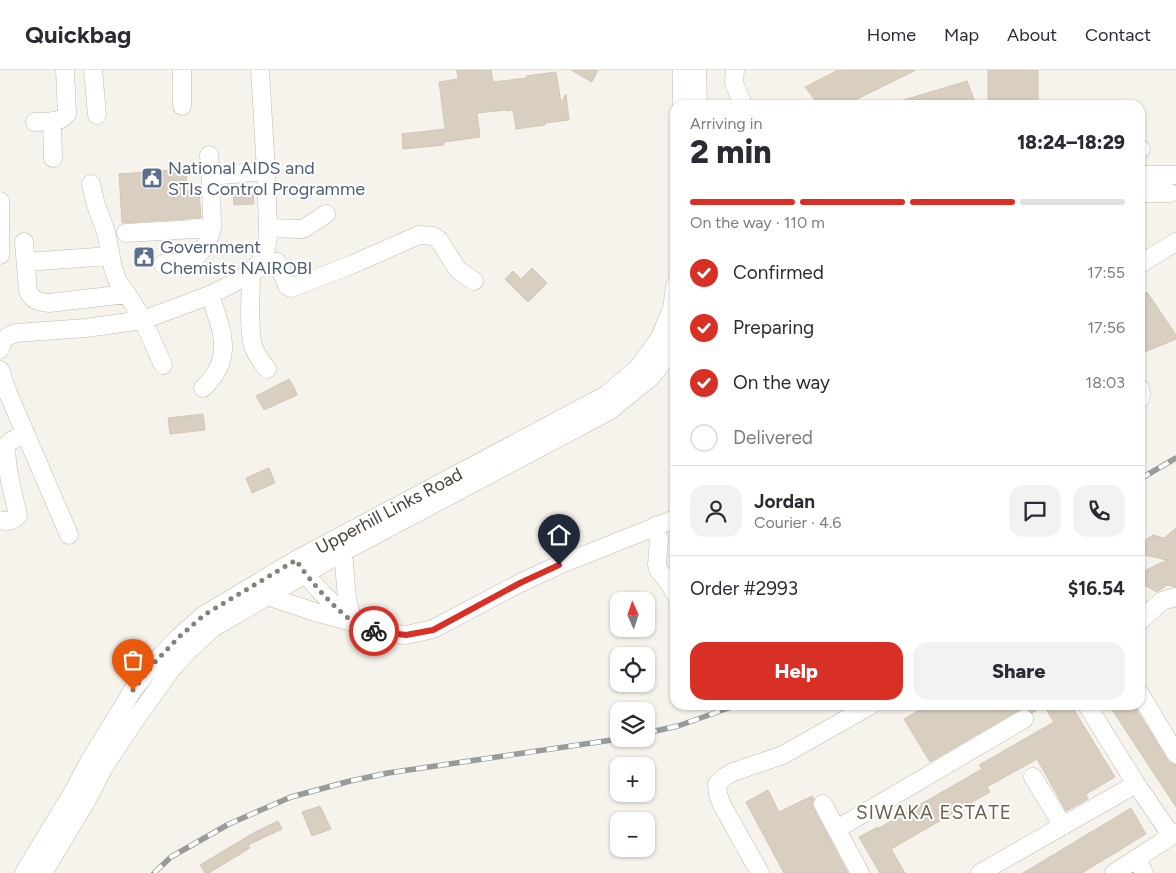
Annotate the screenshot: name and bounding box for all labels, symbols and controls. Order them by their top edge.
text: Quickbag [25,20,131,49]
text: Home [867,24,916,46]
text: Map [944,24,979,46]
text: About [1007,24,1057,46]
text: Contact [1085,24,1151,46]
text: Arriving in [690,114,762,133]
text: 18:24–18:29 [1017,131,1125,154]
text: 2 min [690,133,772,171]
place label: National AIDS and STIs Control Programme [168,157,365,200]
public building icon: National AIDS and STIs Control Programme [140,166,164,190]
text: On the way · 110 m [690,213,825,232]
place label: Government Chemists NAIROBI [160,236,312,279]
public building icon: Government Chemists NAIROBI [132,245,156,269]
icon: check [690,259,718,287]
text: Confirmed [733,261,824,284]
text: 17:55 [1087,263,1125,282]
icon: check [690,314,718,342]
text: Preparing [733,316,814,339]
text: 17:56 [1087,318,1125,337]
icon: check [690,369,718,397]
text: On the way [733,371,830,394]
text: 18:03 [1086,373,1125,392]
text: Delivered [733,426,813,449]
street label: Upperhill Links Road [312,463,466,559]
button: person [690,485,742,537]
button: chat [1009,485,1061,537]
button: phone [1073,485,1125,537]
text: Jordan [754,490,815,513]
text: Courier · 4.6 [754,513,841,532]
pin [538,514,580,565]
icon: home [545,521,573,549]
text: Order #2993 [690,577,798,600]
text: $16.54 [1068,577,1125,600]
north arrow [610,592,655,638]
map controls [610,592,655,857]
courier [349,606,399,656]
icon: bike [360,617,388,645]
pin [112,639,154,690]
button: Help [690,642,903,700]
button: Share [913,642,1125,700]
icon: bag [119,646,147,674]
button: locate [610,647,655,692]
button: layers [610,702,655,747]
button: + [610,757,655,802]
district label: SIWAKA ESTATE [856,801,1012,824]
button: − [610,812,655,857]

